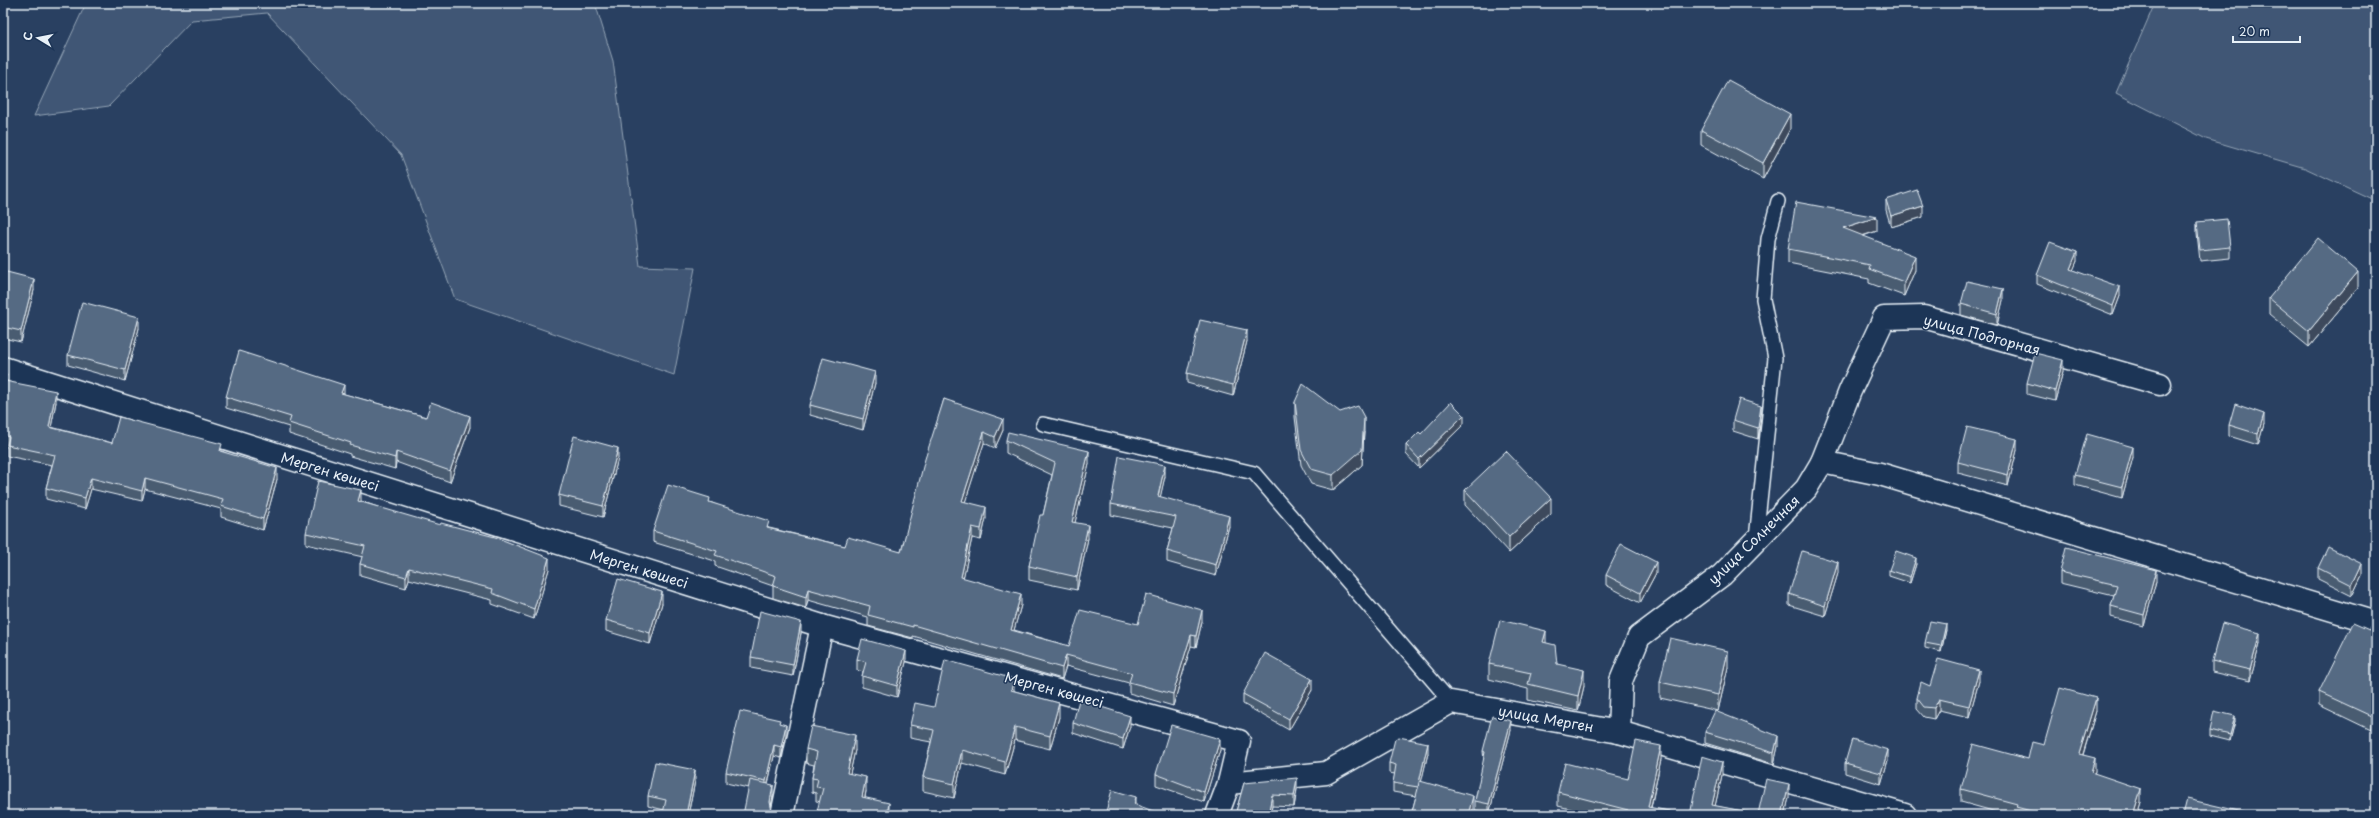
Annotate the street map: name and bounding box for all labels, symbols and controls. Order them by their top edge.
north arrow [18,18,58,58]
scale bar [2233,18,2300,44]
text: 20 m [2239,22,2270,40]
text: С [19,31,37,42]
street label: улица Подгорная [1922,309,2043,360]
street label: Мерген көшесі [278,447,382,496]
street label: улица Солнечная [1703,490,1804,589]
street label: Мерген көшесі [587,544,691,593]
street label: Мерген көшесі [1002,666,1106,713]
street label: улица Мерген [1497,700,1595,737]

